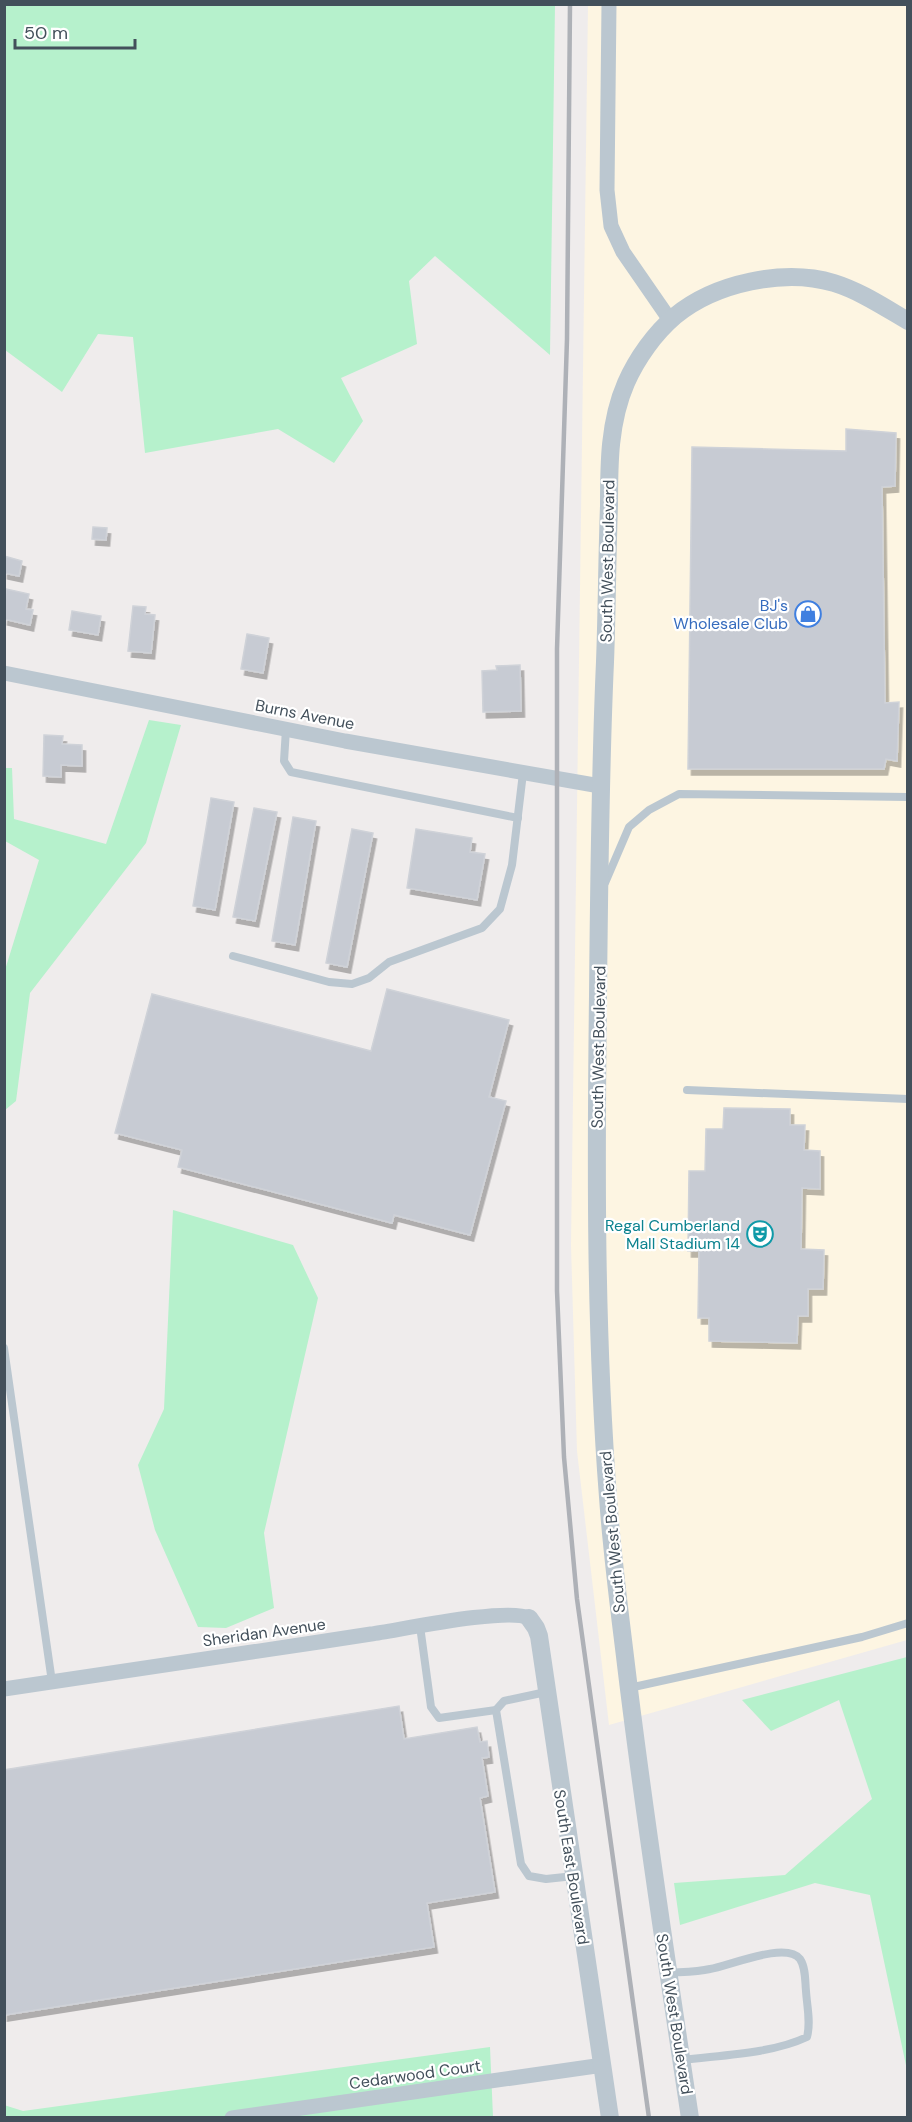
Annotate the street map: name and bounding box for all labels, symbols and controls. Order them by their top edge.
scale bar [15,12,135,50]
text: 50 m [24,21,68,45]
street label: South West Boulevard [596,480,619,643]
place label: BJ's Wholesale Club [673,595,788,634]
shop icon: BJ's Wholesale Club [793,599,823,629]
street label: Burns Avenue [254,695,356,734]
street label: South West Boulevard [587,966,610,1129]
place label: Regal Cumberland Mall Stadium 14 [605,1215,740,1254]
theatre icon: Regal Cumberland Mall Stadium 14 [745,1219,775,1249]
street label: South West Boulevard [595,1450,630,1614]
street label: Sheridan Avenue [201,1613,327,1652]
street label: South East Boulevard [549,1788,594,1946]
street label: South West Boulevard [651,1932,698,2096]
street label: Cedarwood Court [348,2055,482,2094]

